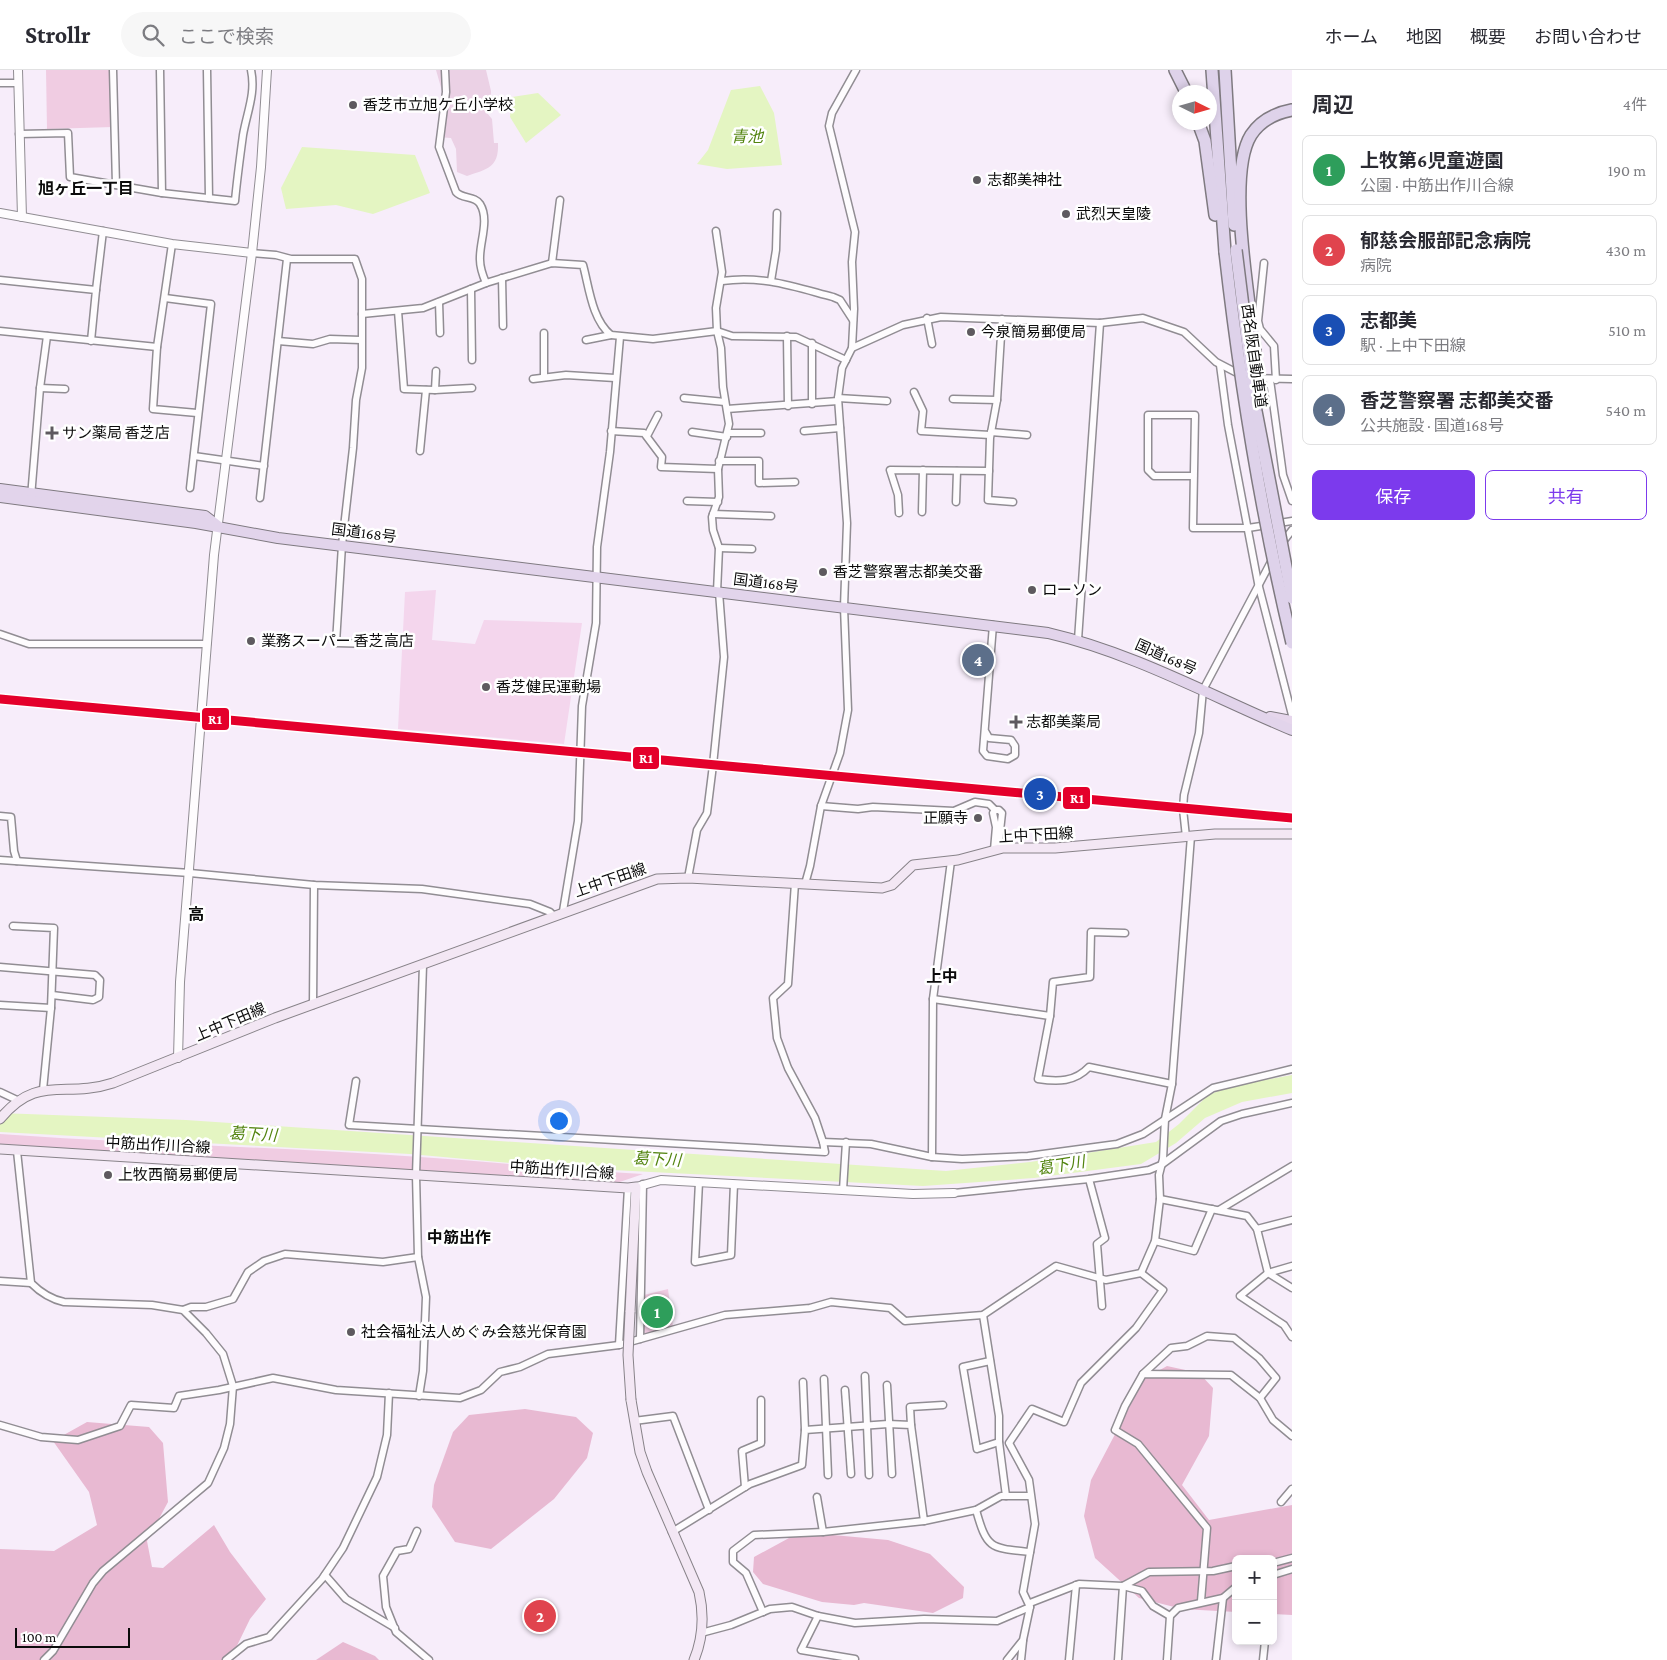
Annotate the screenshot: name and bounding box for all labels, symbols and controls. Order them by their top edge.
search box [121,12,471,57]
text: Strollr [25,21,91,48]
icon: search [139,21,167,49]
text: ここで検索 [179,26,274,47]
text: ホーム [1325,27,1378,47]
text: 地図 [1406,27,1442,47]
text: 概要 [1470,27,1506,47]
text: お問い合わせ [1534,27,1642,47]
north arrow [1172,85,1217,130]
text: 周辺 [1312,93,1354,117]
text: 4件 [1623,96,1647,113]
place label: 香芝市立旭ケ丘小学校 [363,97,513,113]
marker: 香芝市立旭ケ丘小学校 [347,99,359,111]
water label: 青池 [731,128,765,145]
text: 上牧第6児童遊園 [1360,150,1503,171]
text: 1 [1326,162,1332,179]
text: 190 m [1608,162,1646,179]
place label: 志都美神社 [987,172,1062,188]
marker: 志都美神社 [971,174,983,186]
text: 公園 · 中筋出作川合線 [1360,177,1514,194]
district label: 旭ヶ丘一丁目 [38,180,134,197]
place label: 武烈天皇陵 [1076,206,1151,222]
marker: 武烈天皇陵 [1060,208,1072,220]
text: 郁慈会服部記念病院 [1360,230,1531,251]
text: 2 [1325,242,1333,259]
text: 430 m [1605,242,1646,259]
text: 病院 [1360,257,1392,274]
street label: 西名阪自動車道 [1239,303,1269,409]
text: 志都美 [1360,310,1417,331]
text: 3 [1325,322,1333,339]
text: 510 m [1608,322,1646,339]
place label: 今泉簡易郵便局 [981,324,1086,340]
marker: 今泉簡易郵便局 [965,326,977,338]
text: 駅 · 上中下田線 [1360,337,1466,354]
text: 香芝警察署 志都美交番 [1360,390,1554,411]
text: 4 [1325,402,1333,419]
text: 540 m [1605,402,1646,419]
text: 公共施設 · 国道168号 [1360,417,1504,434]
place label: サン薬局 香芝店 [62,425,170,441]
marker: サン薬局 香芝店 [46,427,58,439]
button: 保存 [1312,470,1475,520]
button: 共有 [1485,470,1647,520]
street label: 国道168号 [330,521,398,545]
place label: 香芝警察署志都美交番 [833,564,983,580]
marker: 香芝警察署志都美交番 [817,566,829,578]
street label: 国道168号 [732,571,800,595]
place label: ローソン [1042,582,1102,598]
marker: ローソン [1026,584,1038,596]
place label: 業務スーパー 香芝高店 [261,633,414,649]
marker: 業務スーパー 香芝高店 [245,635,257,647]
street label: 国道168号 [1133,636,1199,678]
pin: 4 [962,641,994,679]
place label: 香芝健民運動場 [496,679,601,695]
marker: 香芝健民運動場 [480,681,492,693]
line badge: R1 [201,707,230,731]
text: R1 [208,711,222,727]
place label: 志都美薬局 [1026,714,1101,730]
marker: 志都美薬局 [1010,716,1022,728]
line badge: R1 [632,746,660,770]
text: R1 [639,750,653,766]
pin: 3 [1024,775,1056,813]
line badge: R1 [1062,786,1091,810]
text: R1 [1070,790,1084,806]
place label: 正願寺 [923,810,968,826]
marker: 正願寺 [972,812,984,824]
street label: 上中下田線 [998,825,1074,845]
street label: 上中下田線 [572,860,648,900]
district label: 高 [188,906,204,923]
district label: 上中 [926,968,958,985]
street label: 上中下田線 [192,1000,268,1044]
your location [546,1108,572,1134]
water label: 葛下川 [229,1124,279,1144]
street label: 中筋出作川合線 [105,1134,211,1156]
water label: 葛下川 [633,1149,683,1169]
water label: 葛下川 [1036,1153,1088,1177]
street label: 中筋出作川合線 [509,1158,615,1182]
place label: 上牧西簡易郵便局 [118,1166,238,1183]
marker: 上牧西簡易郵便局 [102,1169,114,1181]
district label: 中筋出作 [427,1229,491,1246]
pin: 1 [641,1293,673,1331]
place label: 社会福祉法人めぐみ会慈光保育園 [361,1324,586,1340]
marker: 社会福祉法人めぐみ会慈光保育園 [345,1326,357,1338]
map controls [1232,1555,1277,1645]
button: + [1232,1555,1277,1600]
pin: 2 [524,1597,556,1635]
button: − [1232,1600,1277,1645]
scale bar [15,1625,130,1648]
text: 100 m [22,1629,56,1645]

